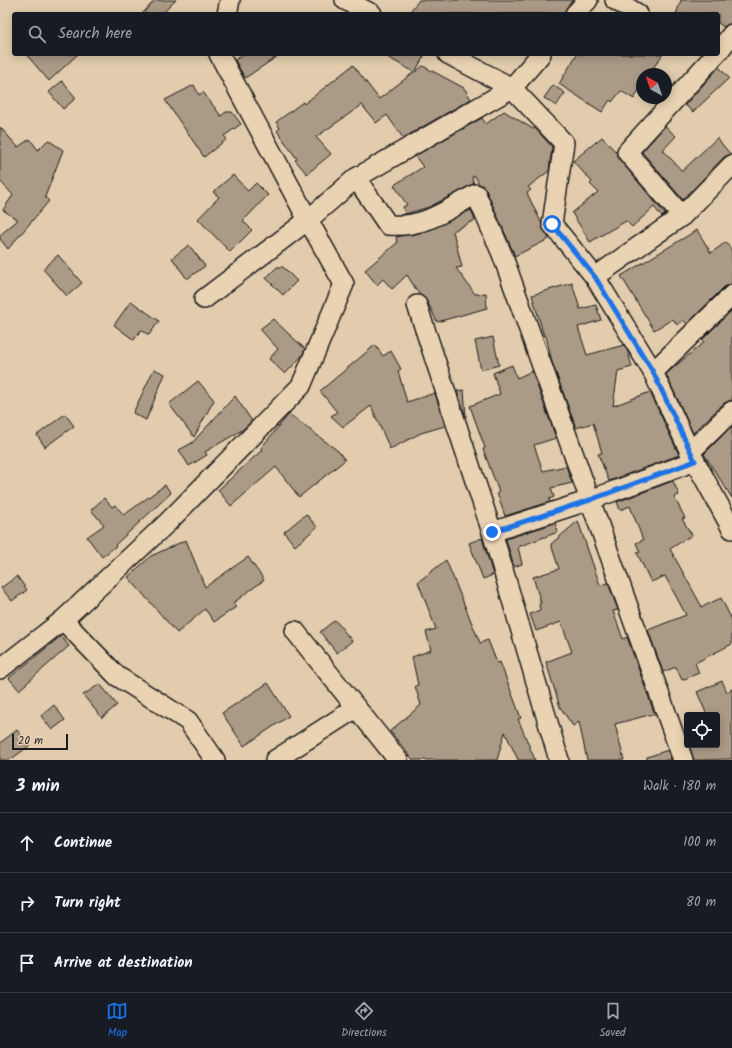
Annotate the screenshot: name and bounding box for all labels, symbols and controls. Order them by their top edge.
search box [12,12,720,56]
text: Search here [58,22,132,46]
icon: search [26,23,48,45]
north arrow [636,68,672,104]
route start [543,215,561,233]
route end [483,523,501,541]
map controls [684,712,720,748]
button: locate [684,712,720,748]
scale bar [12,732,68,751]
text: 20 m [18,732,43,750]
text: 3 min [16,773,60,800]
text: Walk · 180 m [643,776,716,797]
text: Continue [54,831,112,855]
icon: ahead [16,832,38,854]
text: 100 m [683,832,716,853]
text: Turn right [54,891,121,915]
icon: right [16,892,38,914]
text: 80 m [686,892,716,913]
text: Arrive at destination [54,951,193,975]
icon: arrive [16,952,38,974]
tab: Map [106,1000,128,1042]
tab: Directions [341,1000,387,1042]
tab: Saved [600,1000,626,1042]

